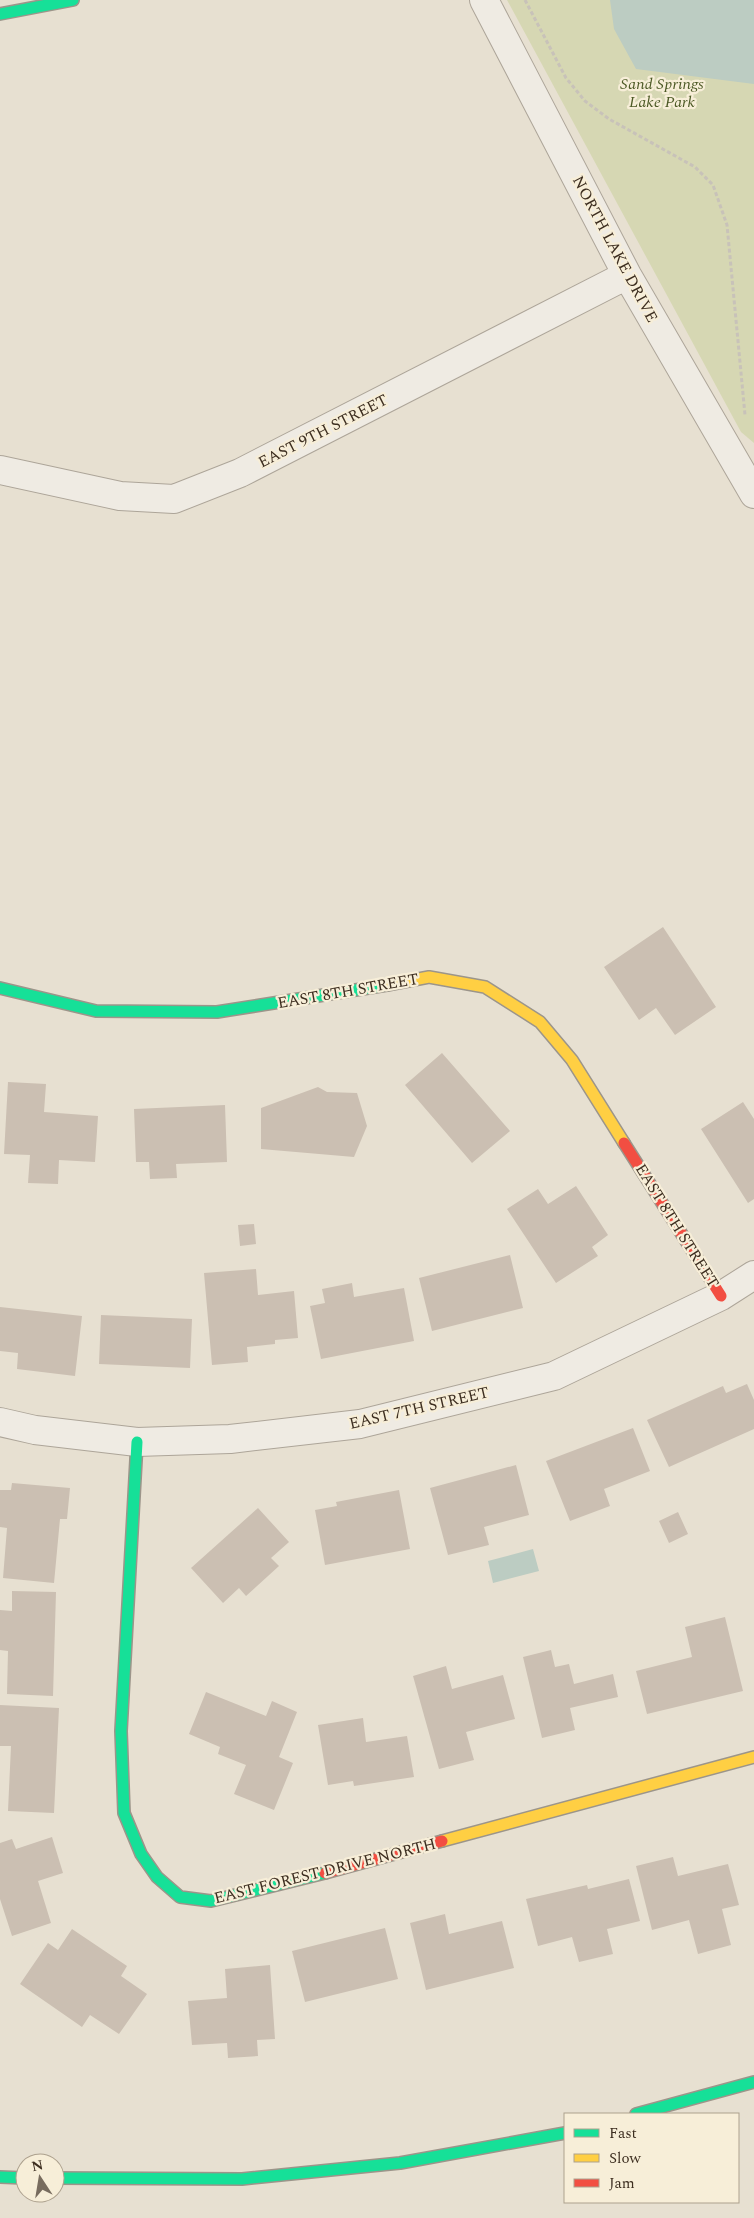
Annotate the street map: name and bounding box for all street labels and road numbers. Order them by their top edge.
street label: NORTH LAKE DRIVE [566,171,664,327]
street label: EAST 9TH STREET [254,388,392,474]
street label: EAST 8TH STREET [276,967,421,1015]
street label: EAST 8TH STREET [629,1159,725,1293]
street label: EAST 7TH STREET [347,1380,492,1436]
street label: EAST FOREST DRIVE NORTH [211,1832,439,1910]

